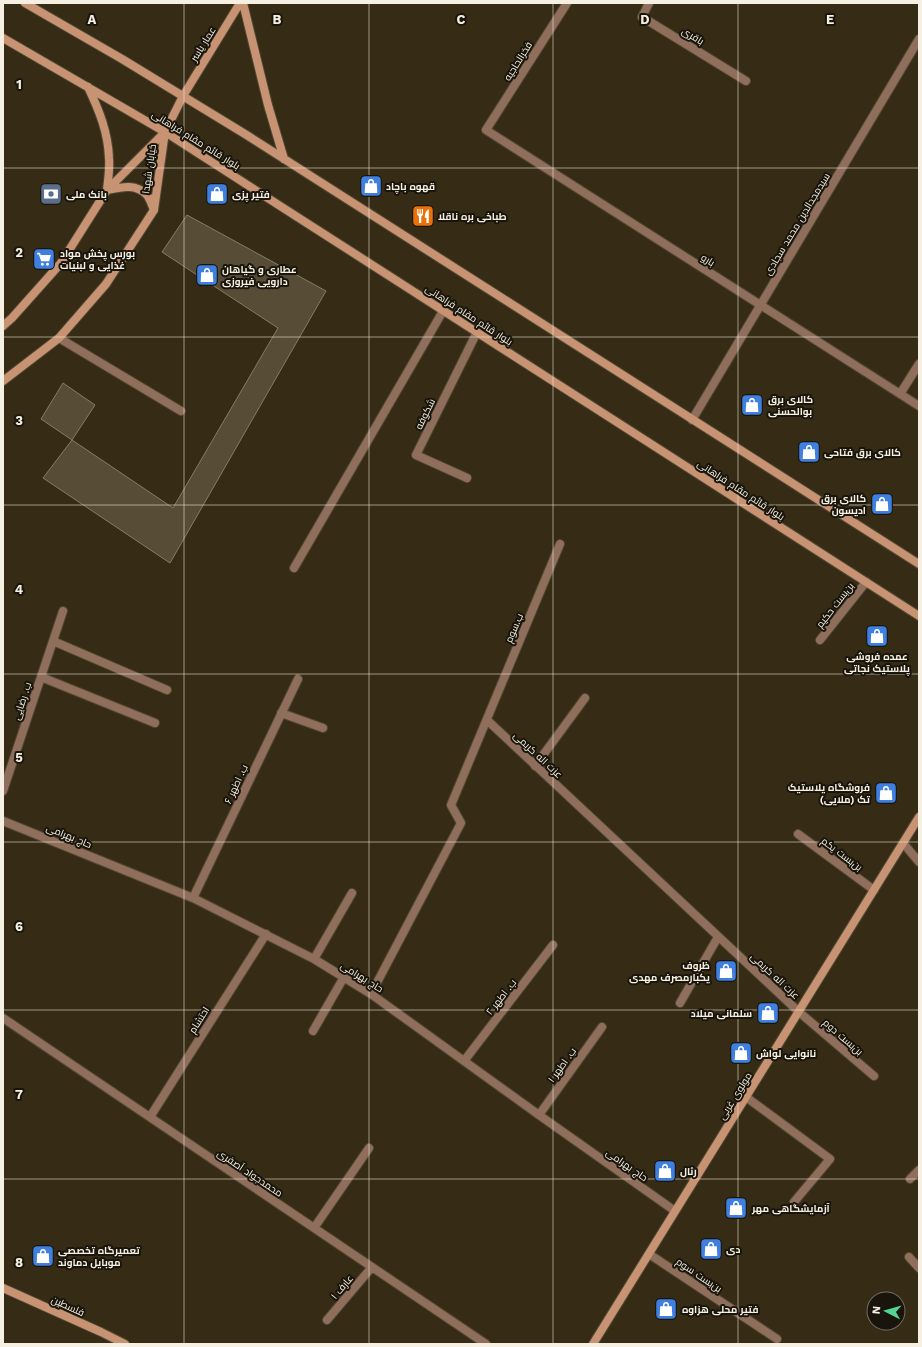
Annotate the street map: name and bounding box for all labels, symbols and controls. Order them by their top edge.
text: A [88,12,97,27]
text: B [273,12,282,27]
text: C [457,12,466,27]
text: D [640,12,650,27]
text: E [826,12,834,27]
street label: عمار یاسر [188,25,218,64]
street label: باقری [680,25,706,48]
street label: فخرالحاجیه [502,40,534,82]
text: 1 [16,77,22,92]
street label: بلوار قائم مقام فراهانی [149,108,242,173]
street label: خیابان شهدا [140,143,159,195]
street label: سیدمجدالدین محمد سجادی [762,171,833,278]
shop icon: قهوه باچاد [358,173,384,199]
bank icon: بانک ملی [38,181,64,207]
shop icon: فتیر پزی [204,181,230,207]
place label: قهوه باچاد [386,181,435,194]
place label: بانک ملی [66,189,107,201]
place label: فتیر پزی [232,189,270,202]
restaurant icon: طباخی بره ناقلا [410,203,436,229]
place label: طباخی بره ناقلا [438,211,507,223]
text: 2 [15,245,23,260]
supermarket icon: بورس پخش مواد غذایی و لبنیات [31,246,57,272]
place label: بورس پخش مواد غذایی و لبنیات [60,248,135,272]
street label: بارو [699,252,717,268]
shop icon: عطاری و گیاهان دارویی فیروزی [194,262,220,288]
place label: عطاری و گیاهان دارویی فیروزی [222,264,297,288]
street label: بلوار قائم مقام فراهانی [422,283,515,349]
shop icon: کالای برق بوالحسنی [739,392,765,418]
place label: کالای برق بوالحسنی [768,394,813,418]
street label: شکوفه [413,397,437,431]
text: 3 [15,413,23,428]
shop icon: کالای برق فتاحی [796,439,822,465]
place label: کالای برق فتاحی [824,447,901,459]
street label: بلوار قائم مقام فراهانی [694,458,787,524]
shop icon: کالای برق ادیسون [869,491,895,517]
place label: کالای برق ادیسون [821,493,866,517]
street label: بن‌بست حکیم [814,580,858,631]
text: 4 [15,582,24,597]
street label: ب.سوم [503,612,527,645]
shop icon: عمده فروشی پلاستیک نجاتی [864,623,890,649]
place label: عمده فروشی پلاستیک نجاتی [844,651,910,676]
street label: ب. رضایی [11,681,34,722]
street label: عزت اله کریمی [511,730,565,781]
text: 5 [15,750,23,765]
street label: ب. اطهر ۶ [222,763,251,806]
shop icon: فروشگاه پلاستیک تک (ملایی) [873,780,899,806]
place label: فروشگاه پلاستیک تک (ملایی) [788,782,870,806]
street label: حاج بهرامی [44,822,93,851]
street label: بن‌بست یکم [818,835,865,875]
text: 6 [15,919,23,934]
street label: عزت اله کریمی [748,951,802,1002]
shop icon: ظروف یکبارمصرف مهدی [713,958,739,984]
street label: حاج بهرامی [338,960,385,995]
place label: ظروف یکبارمصرف مهدی [629,960,710,984]
street label: ب. اطهر ۲ [484,977,519,1018]
shop icon: سلمانی میلاد [755,1000,781,1026]
street label: احتشام [187,1005,213,1036]
place label: سلمانی میلاد [691,1008,752,1020]
street label: بن‌بست دوم [820,1017,865,1059]
shop icon: نانوایی لواش [728,1040,754,1066]
street label: ب. اطهر ۱ [546,1045,579,1085]
place label: نانوایی لواش [756,1048,816,1060]
street label: مولوی غربی [716,1070,755,1122]
text: 7 [15,1087,23,1102]
street label: محمدجواد آصفری [215,1147,285,1200]
street label: حاج بهرامی [604,1147,650,1184]
shop icon: رئال [652,1158,678,1184]
place label: رئال [680,1166,697,1178]
shop icon: آزمایشگاهی مهر [723,1195,749,1221]
place label: آزمایشگاهی مهر [751,1203,831,1215]
shop icon: دی [698,1236,724,1262]
shop icon: تعمیرگاه تخصصی موبایل دماوند [30,1243,56,1269]
place label: دی [726,1244,741,1256]
place label: تعمیرگاه تخصصی موبایل دماوند [58,1245,140,1269]
text: 8 [15,1255,23,1270]
street label: بن‌بست سوم [673,1256,724,1296]
street label: عارف ۱ [329,1273,355,1301]
north arrow [866,1291,906,1331]
street label: فلسطین [49,1294,86,1319]
shop icon: فتیر محلی هزاوه [653,1296,679,1322]
place label: فتیر محلی هزاوه [682,1304,759,1316]
text: N [870,1305,883,1315]

